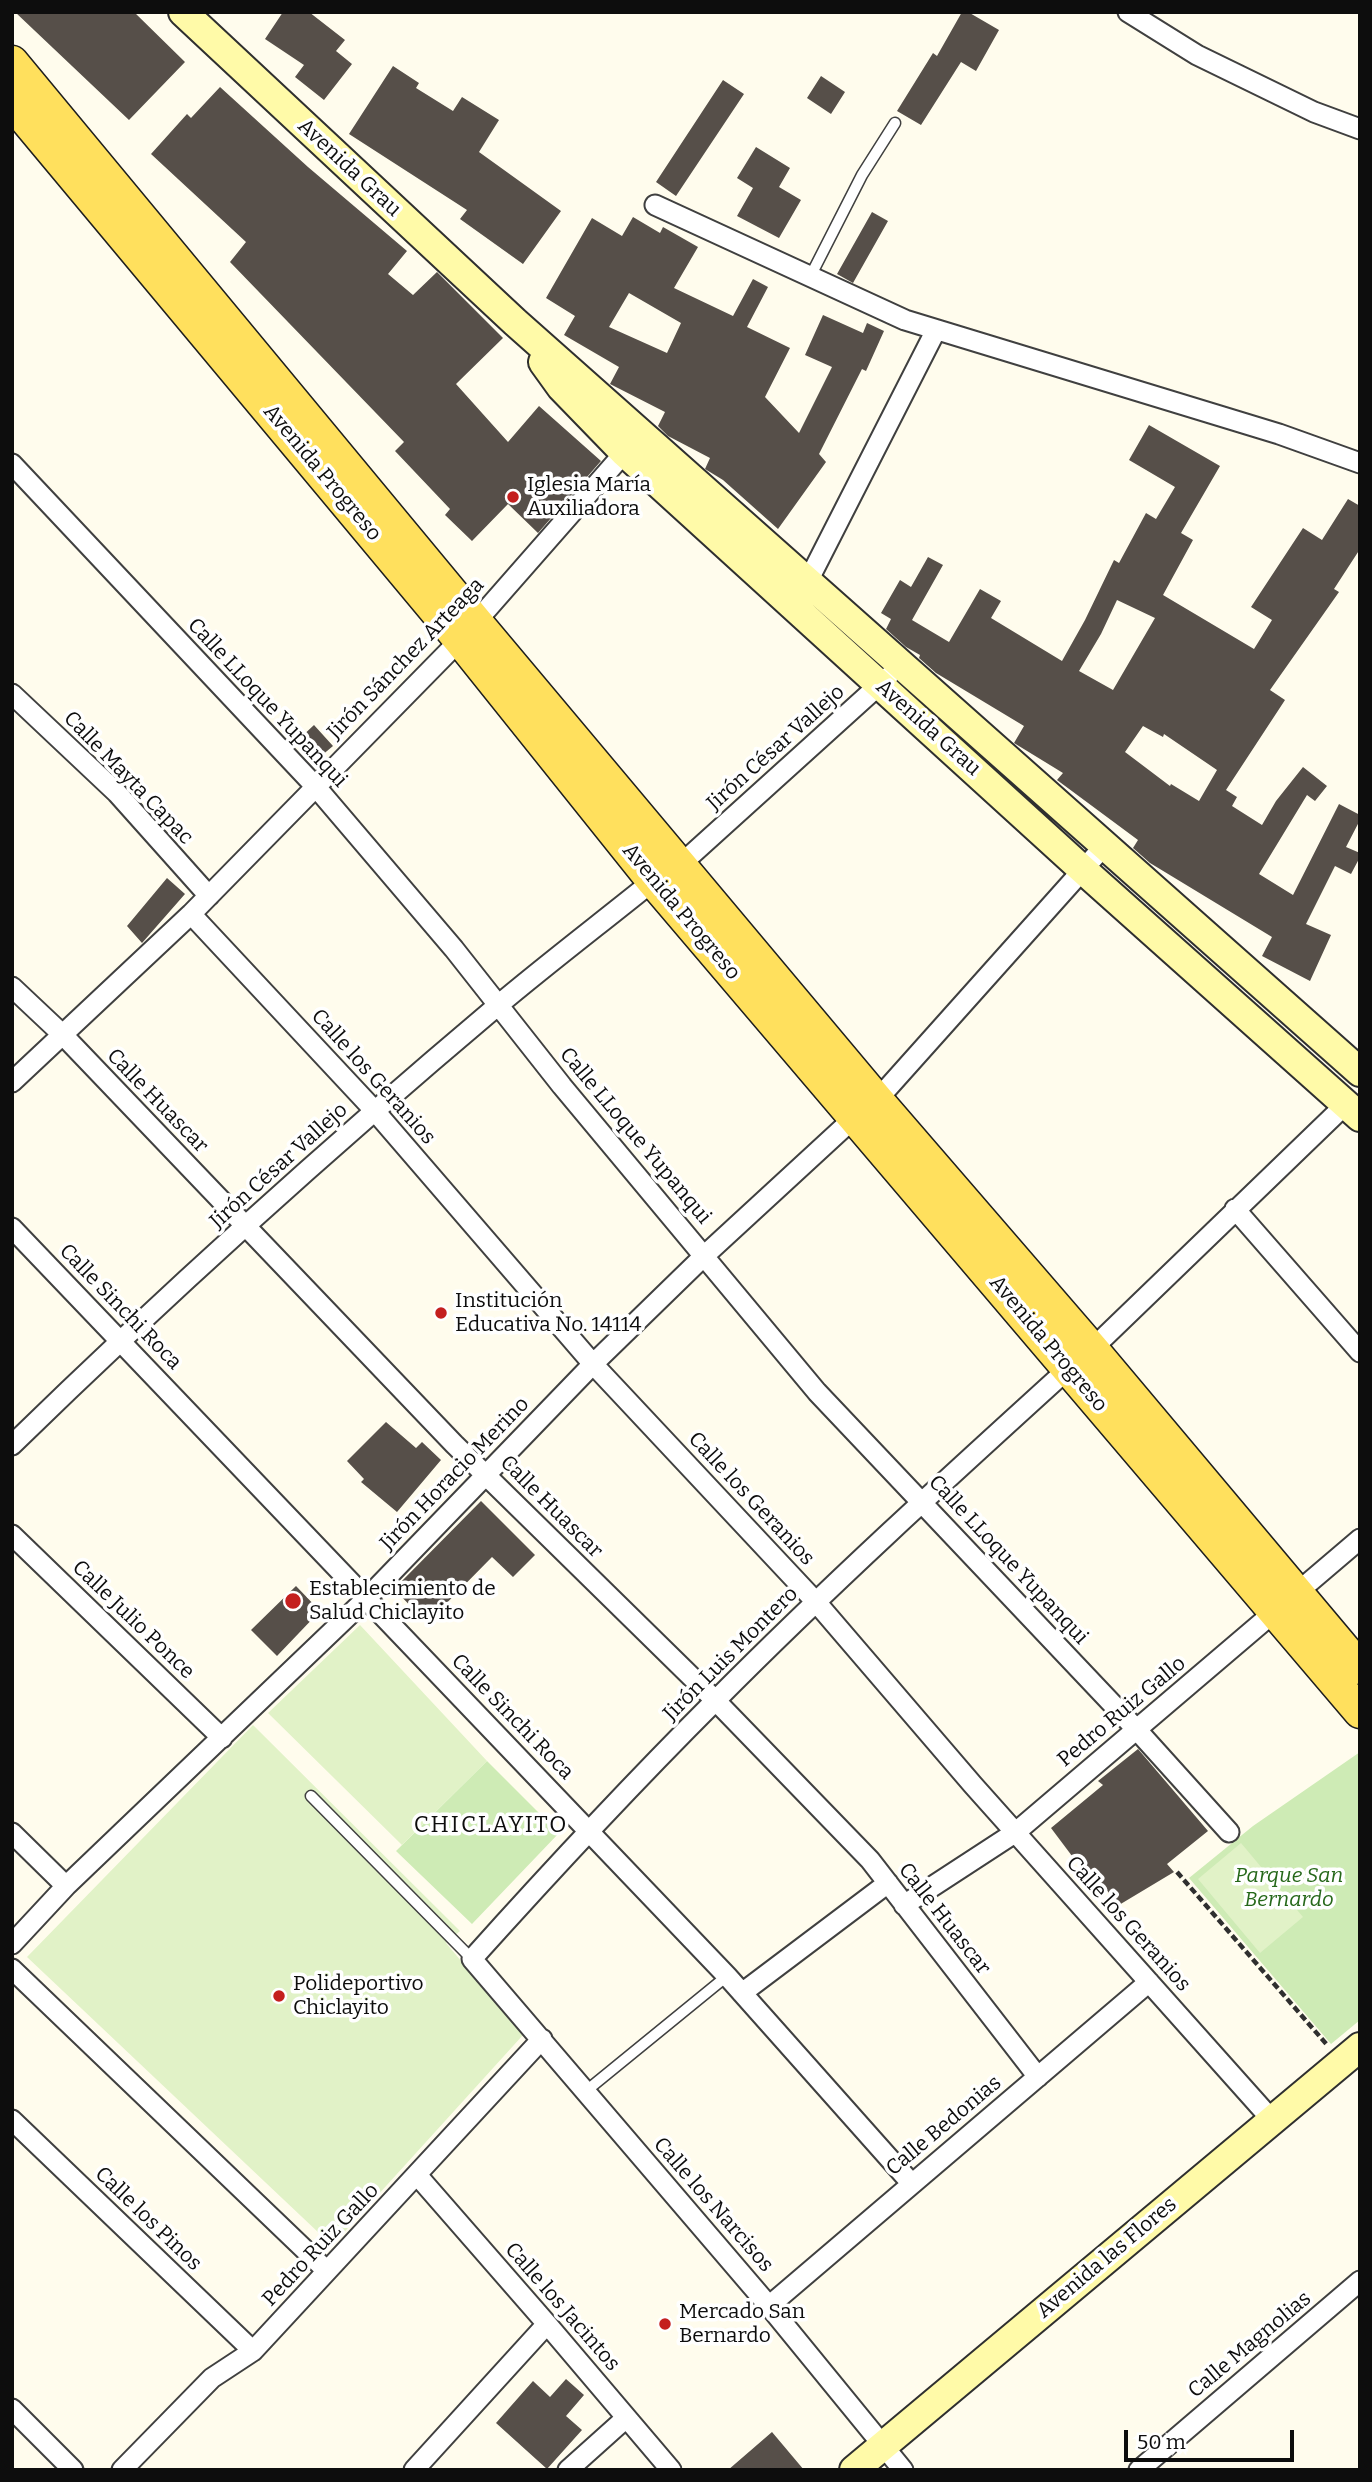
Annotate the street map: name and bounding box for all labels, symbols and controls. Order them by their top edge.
street label: Avenida Grau [292,114,406,222]
street label: Avenida Progreso [258,400,386,546]
place label: Iglesia María Auxiliadora [527,472,651,522]
marker: Iglesia María Auxiliadora [505,489,521,505]
street label: Jirón Sánchez Arteaga [322,573,490,745]
street label: Calle LLoque Yupanqui [182,613,352,793]
street label: Avenida Grau [870,674,986,782]
street label: Jirón César Vallejo [702,680,850,816]
street label: Calle Mayta Capac [58,706,198,850]
street label: Avenida Progreso [617,839,745,985]
street label: Calle los Geranios [306,1004,440,1150]
street label: Calle LLoque Yupanqui [554,1043,716,1229]
street label: Calle Huascar [101,1044,213,1158]
street label: Jirón César Vallejo [205,1098,353,1234]
street label: Calle Sinchi Roca [54,1239,186,1375]
street label: Avenida Progreso [984,1271,1112,1417]
place label: Institución Educativa No. 14114 [455,1288,642,1338]
marker: Institución Educativa No. 14114 [433,1305,449,1321]
street label: Jirón Horacio Merino [375,1392,535,1556]
street label: Calle los Geranios [683,1427,819,1571]
street label: Calle Huascar [494,1450,608,1564]
street label: Calle LLoque Yupanqui [923,1470,1093,1650]
street label: Calle Julio Ponce [67,1555,199,1685]
place label: Establecimiento de Salud Chiclayito [309,1576,496,1626]
street label: Jirón Luis Montero [659,1582,803,1726]
marker: Establecimiento de Salud Chiclayito [283,1591,303,1611]
street label: Calle Sinchi Roca [446,1649,578,1785]
street label: Pedro Ruiz Gallo [1053,1651,1191,1773]
district label: CHICLAYITO [415,1812,567,1840]
street label: Calle los Geranios [1061,1851,1195,1997]
street label: Calle Huascar [893,1858,995,1980]
park label: Parque San Bernardo [1235,1863,1343,1913]
place label: Polideportivo Chiclayito [293,1971,424,2021]
marker: Polideportivo Chiclayito [271,1988,287,2004]
street label: Calle Bedonias [881,2071,1007,2181]
street label: Calle los Narcisos [648,2133,778,2277]
street label: Calle los Pinos [89,2162,207,2276]
street label: Pedro Ruiz Gallo [258,2178,384,2312]
street label: Avenida las Flores [1032,2192,1182,2324]
street label: Calle los Jacintos [499,2238,625,2376]
street label: Calle Magnolias [1183,2286,1317,2404]
place label: Mercado San Bernardo [679,2299,805,2349]
marker: Mercado San Bernardo [657,2316,673,2332]
scale bar [1127,2416,1297,2460]
text: 50 m [1137,2429,1186,2455]

